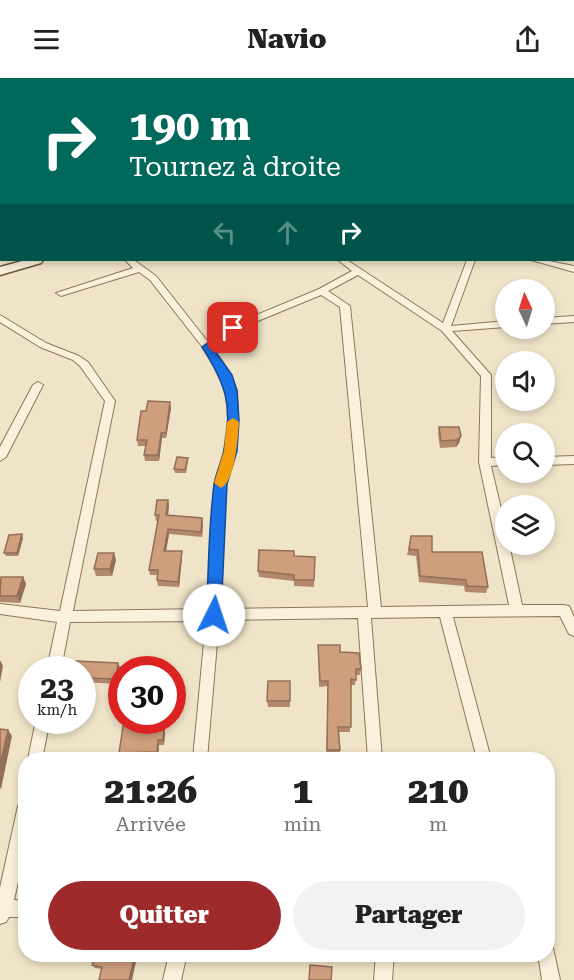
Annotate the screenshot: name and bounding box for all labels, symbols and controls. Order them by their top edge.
icon: menu [30,23,63,56]
text: Navio [248,23,326,55]
icon: share [511,23,544,56]
text: 190 m [129,101,251,150]
icon: right [30,102,108,180]
text: Tournez à droite [129,151,341,183]
icon: left [208,216,241,249]
icon: ahead [271,216,304,249]
icon: right [334,216,367,249]
north arrow [495,279,555,339]
map controls [495,279,555,555]
pin [207,302,258,353]
icon: arrive [216,311,249,344]
button: sound [495,351,555,411]
button: search [495,423,555,483]
button: layers [495,495,555,555]
position arrow [182,583,246,647]
speed limit sign: 30 [108,656,186,734]
text: 23 [40,670,74,705]
text: km/h [37,701,77,719]
text: 21:26 [105,770,197,812]
text: 1 [292,770,313,812]
text: 210 [408,770,468,812]
text: Arrivée [116,812,186,836]
text: min [284,812,321,836]
text: m [429,812,447,836]
button: Quitter [48,881,281,950]
button: Partager [293,881,525,950]

